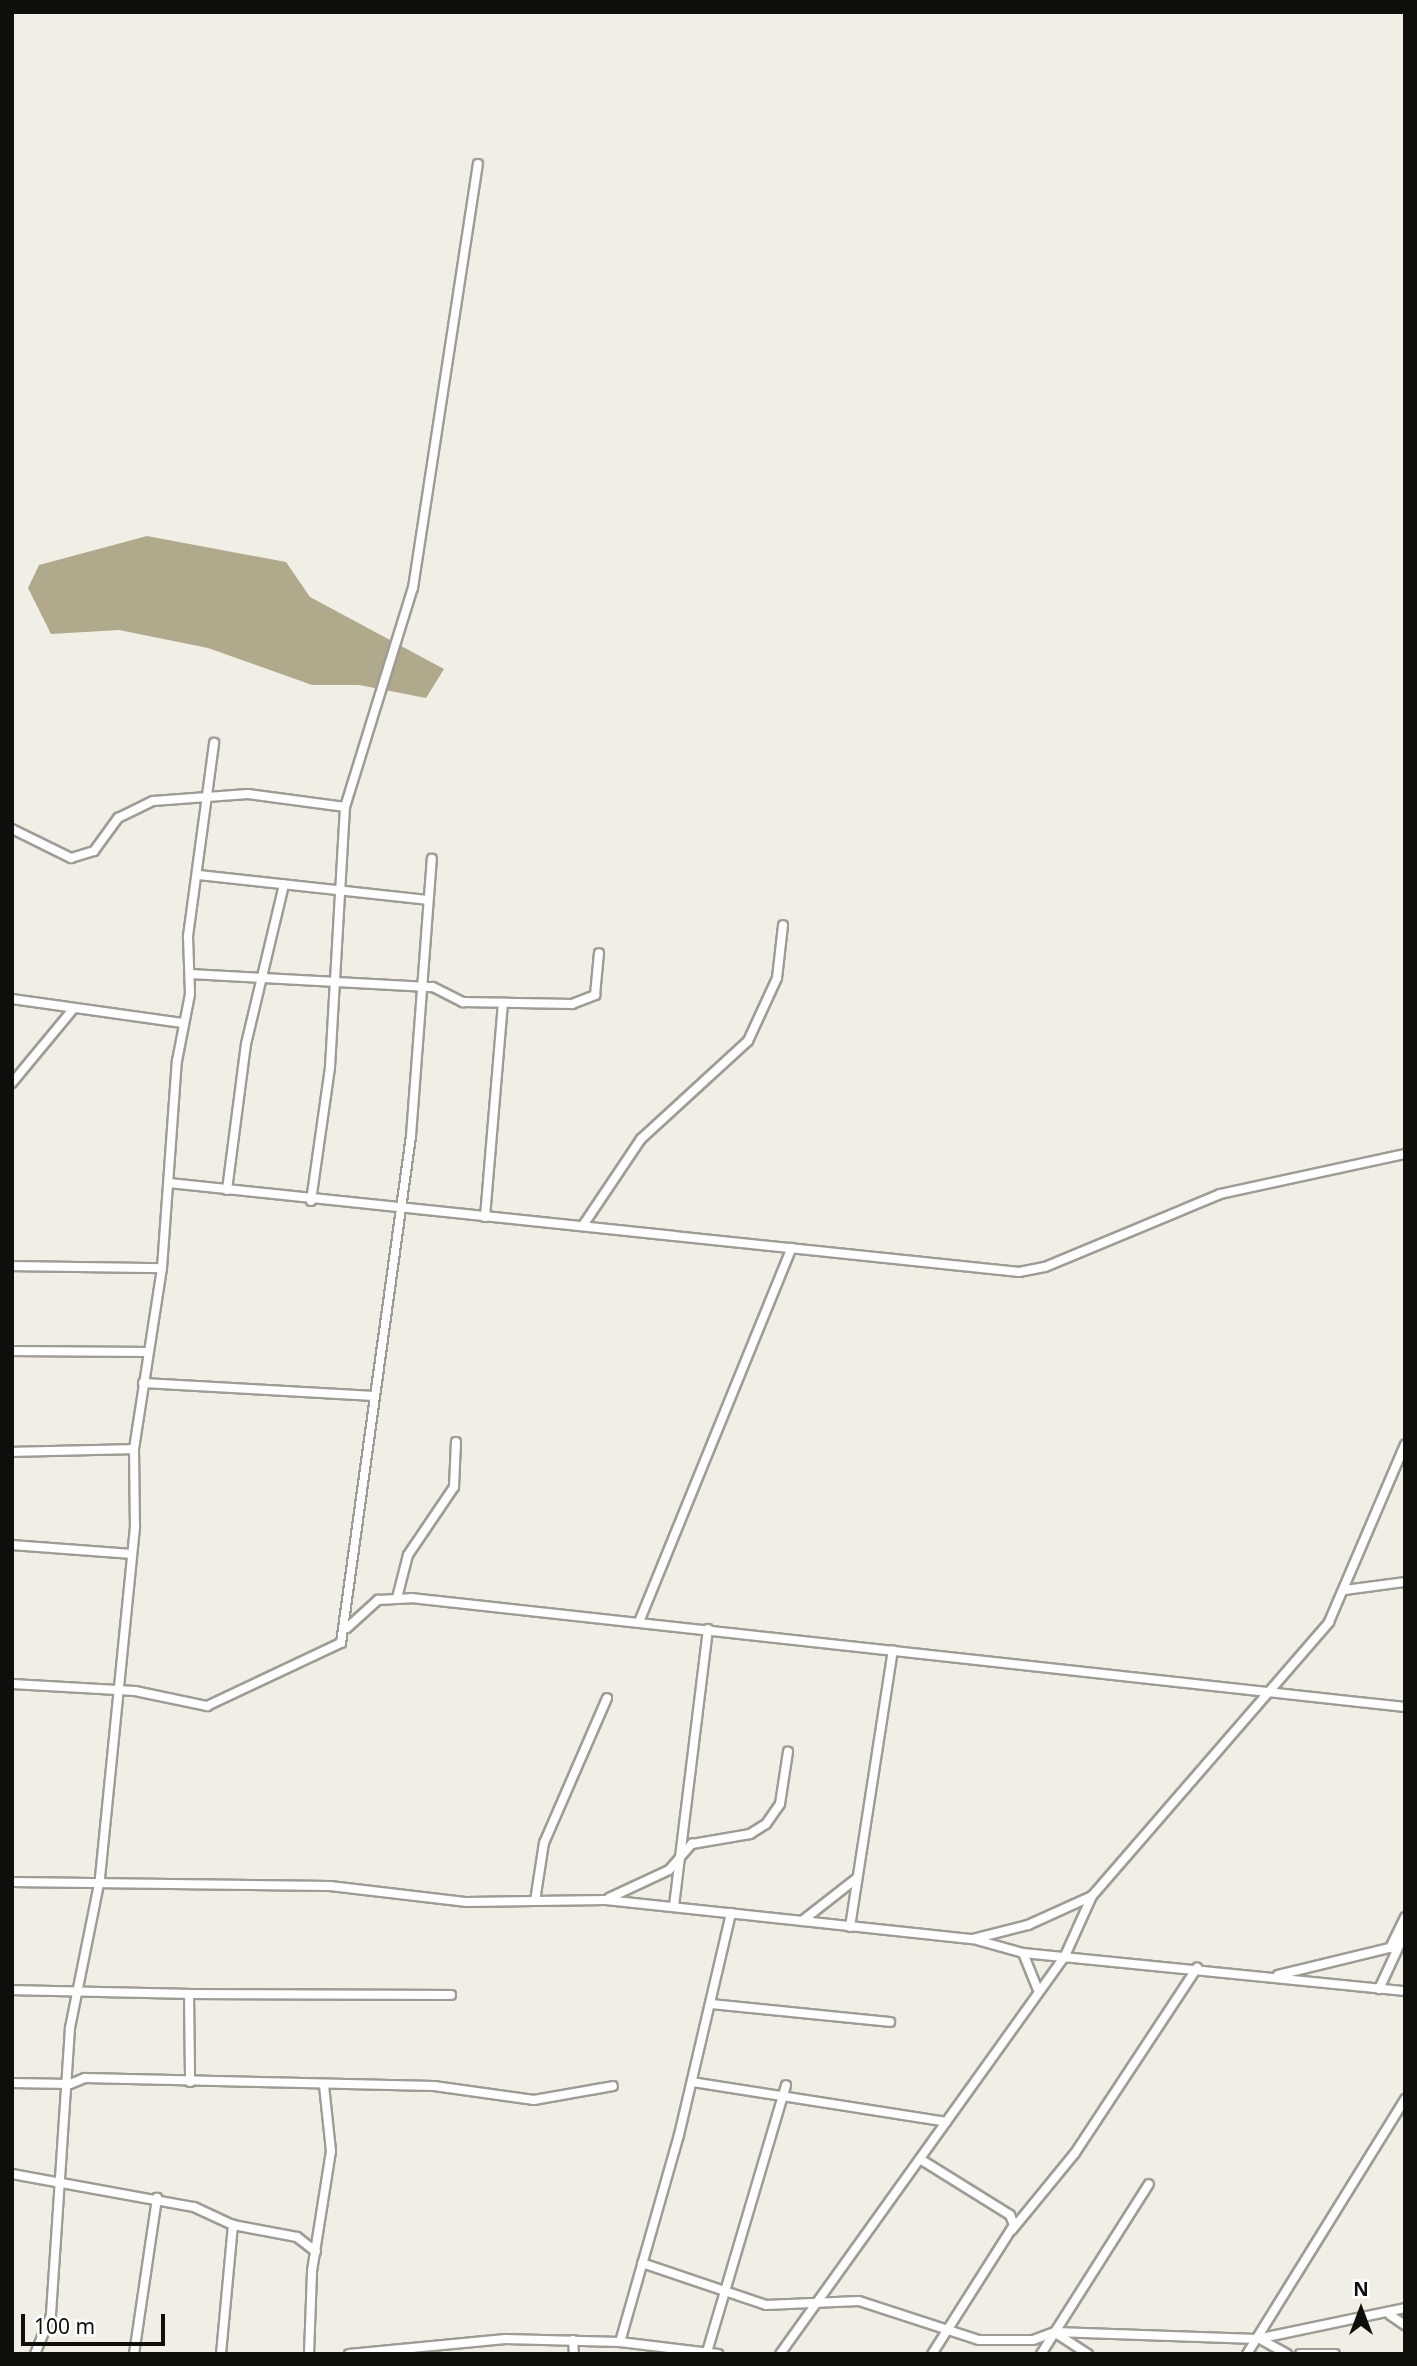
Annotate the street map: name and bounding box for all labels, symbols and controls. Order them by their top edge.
north arrow [1326,2275,1396,2345]
text: N [1353,2276,1369,2302]
scale bar [24,2300,168,2344]
text: 100 m [34,2312,95,2340]

